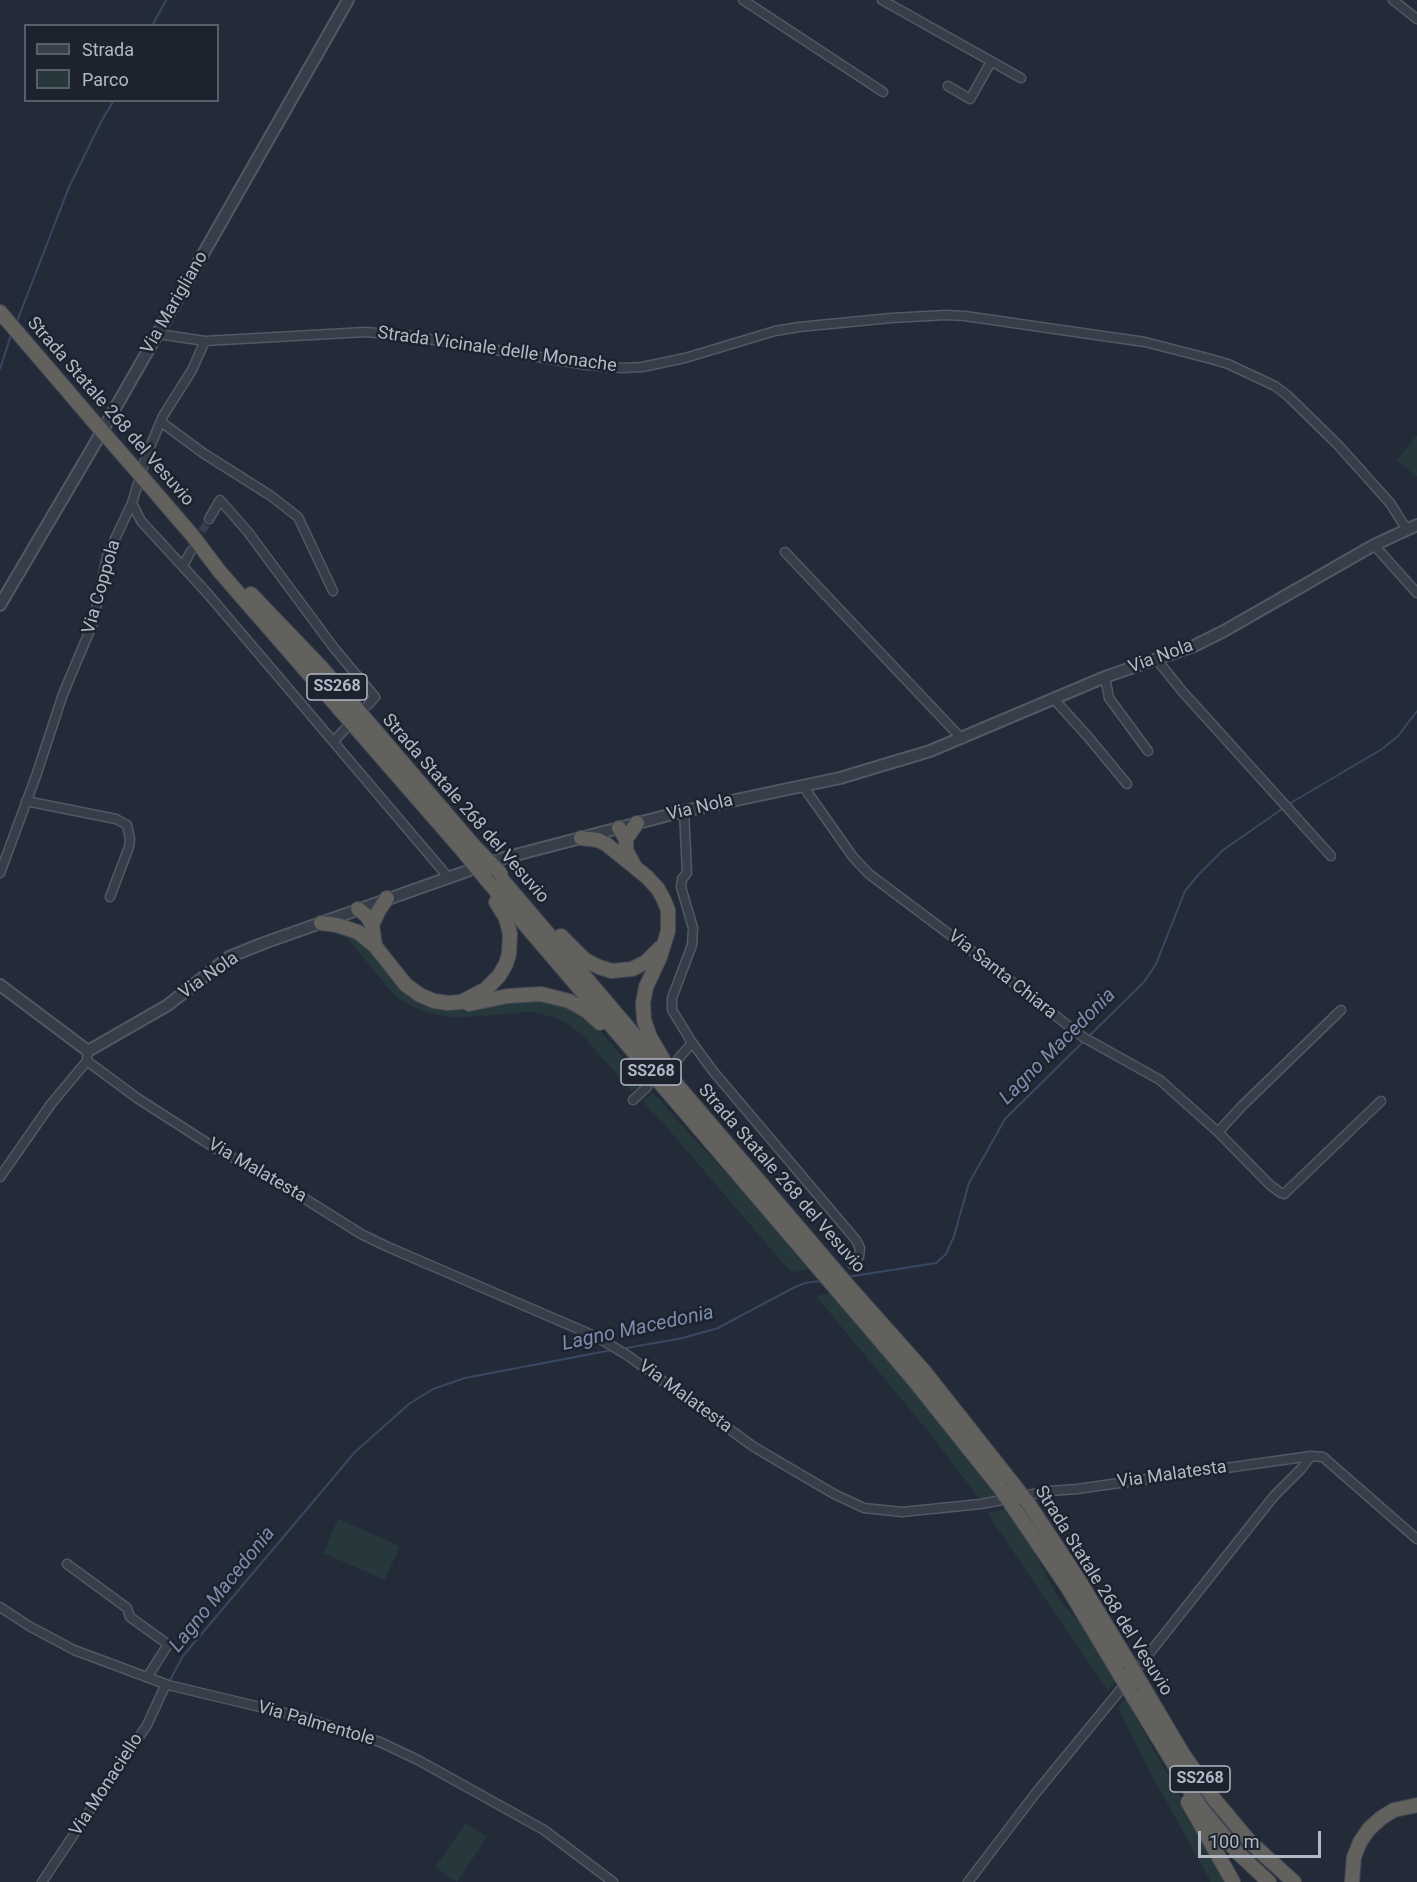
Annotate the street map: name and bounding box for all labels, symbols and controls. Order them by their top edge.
legend [24,24,219,102]
text: Strada [82,39,134,60]
text: Parco [82,69,129,90]
street label: Via Marigliano [137,248,213,358]
street label: Strada Statale 268 del Vesuvio [22,313,198,511]
street label: Strada Vicinale delle Monache [376,323,618,377]
street label: Via Coppola [78,538,126,636]
street label: Via Nola [1126,635,1196,679]
road number: SS268 [307,674,367,700]
street label: Strada Statale 268 del Vesuvio [377,710,553,908]
street label: Via Nola [665,790,735,826]
street label: Via Santa Chiara [943,926,1061,1024]
street label: Via Nola [175,948,243,1004]
water label: Lagno Macedonia [995,984,1121,1110]
road number: SS268 [621,1059,681,1085]
street label: Strada Statale 268 del Vesuvio [693,1080,869,1278]
street label: Via Malatesta [204,1134,310,1208]
water label: Lagno Macedonia [560,1301,716,1357]
street label: Via Malatesta [634,1356,736,1438]
street label: Via Malatesta [1116,1457,1228,1493]
street label: Strada Statale 268 del Vesuvio [1029,1482,1177,1700]
water label: Lagno Macedonia [165,1522,281,1658]
street label: Via Palmentole [255,1697,377,1751]
street label: Via Monaciello [66,1730,148,1840]
road number: SS268 [1170,1766,1230,1792]
scale bar [1201,1819,1324,1857]
text: 100 m [1209,1831,1260,1852]

